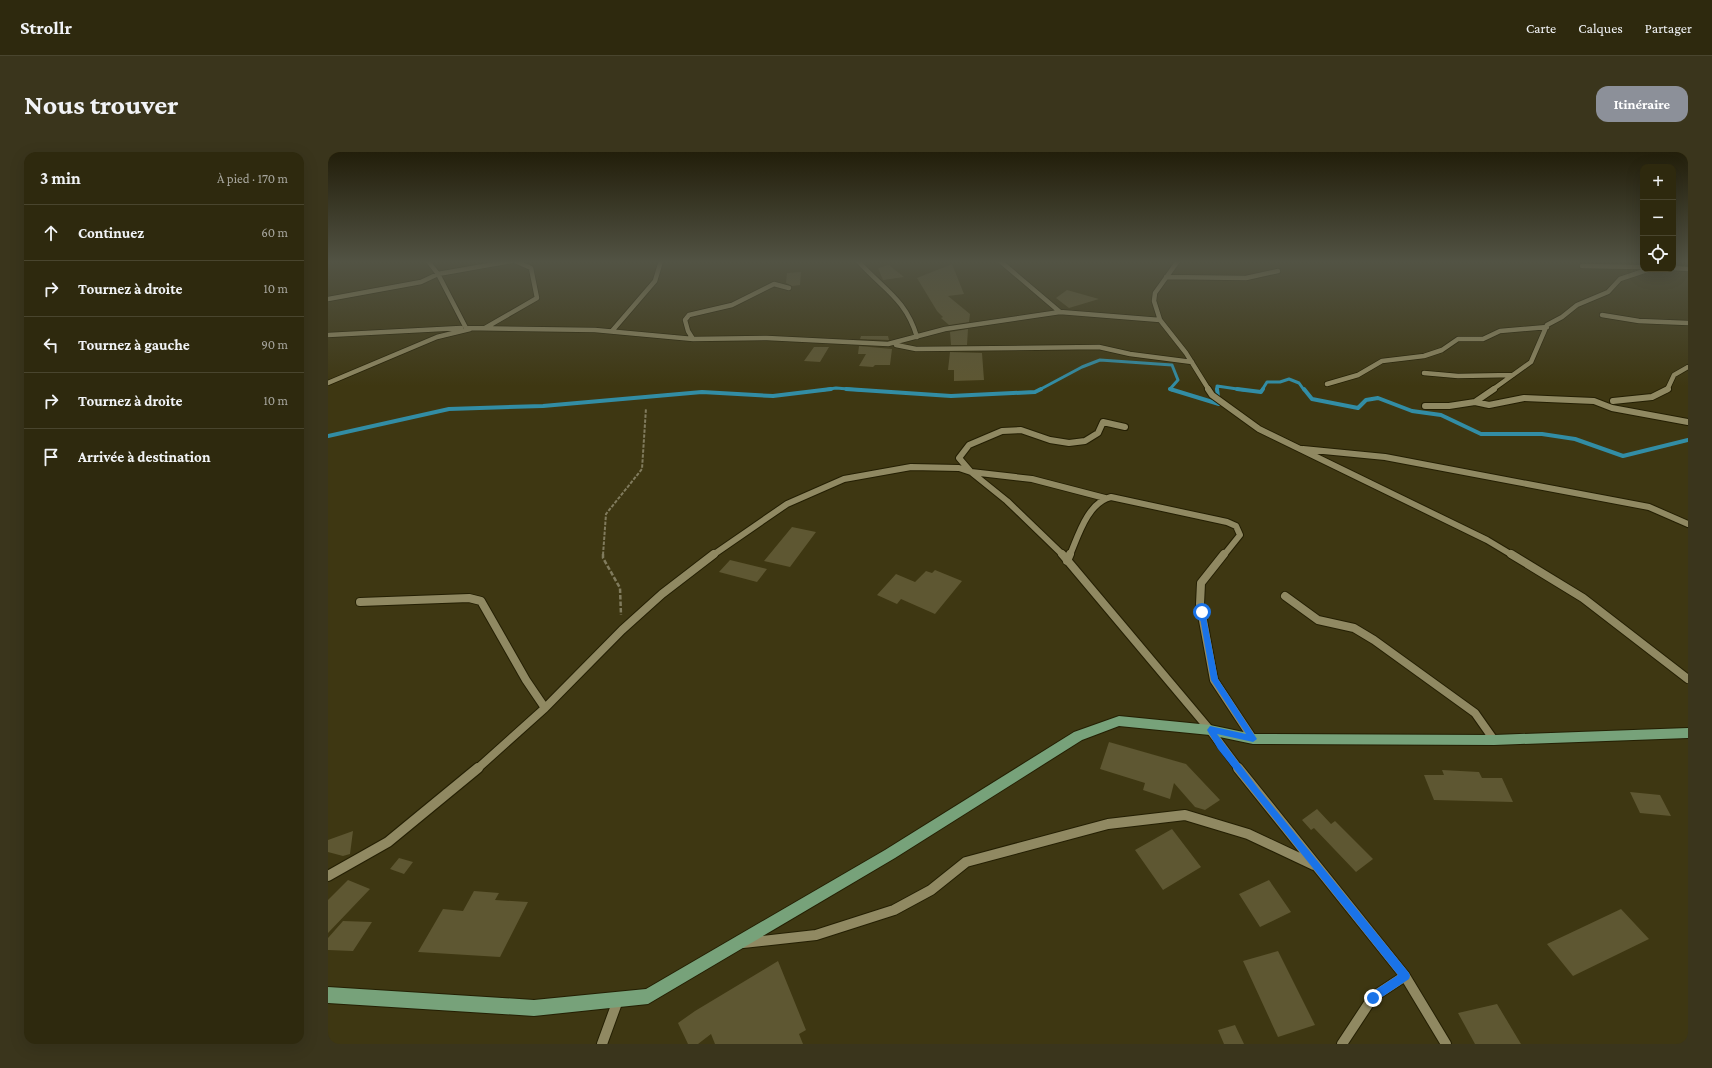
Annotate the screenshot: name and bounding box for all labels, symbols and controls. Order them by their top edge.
text: Strollr [20,17,72,38]
text: Carte [1526,20,1556,36]
text: Calques [1578,20,1623,36]
text: Partager [1645,20,1692,36]
button: Itinéraire [1596,86,1688,122]
text: Nous trouver [24,89,178,120]
map controls [1640,164,1676,272]
button: + [1640,164,1676,200]
text: 3 min [40,169,81,188]
text: À pied · 170 m [217,171,288,186]
button: − [1640,200,1676,236]
icon: ahead [40,222,62,244]
text: Continuez [78,225,144,241]
text: 60 m [261,225,288,240]
button: locate [1640,236,1676,272]
icon: right [40,278,62,300]
text: Tournez à droite [78,281,182,297]
text: 10 m [263,281,288,296]
icon: left [40,334,62,356]
text: Tournez à gauche [78,337,190,353]
text: 90 m [261,337,288,352]
icon: right [40,390,62,412]
text: Tournez à droite [78,393,182,409]
text: 10 m [263,393,288,408]
icon: arrive [40,446,62,468]
text: Arrivée à destination [78,449,211,465]
route start [1193,603,1211,621]
route end [1364,989,1382,1007]

